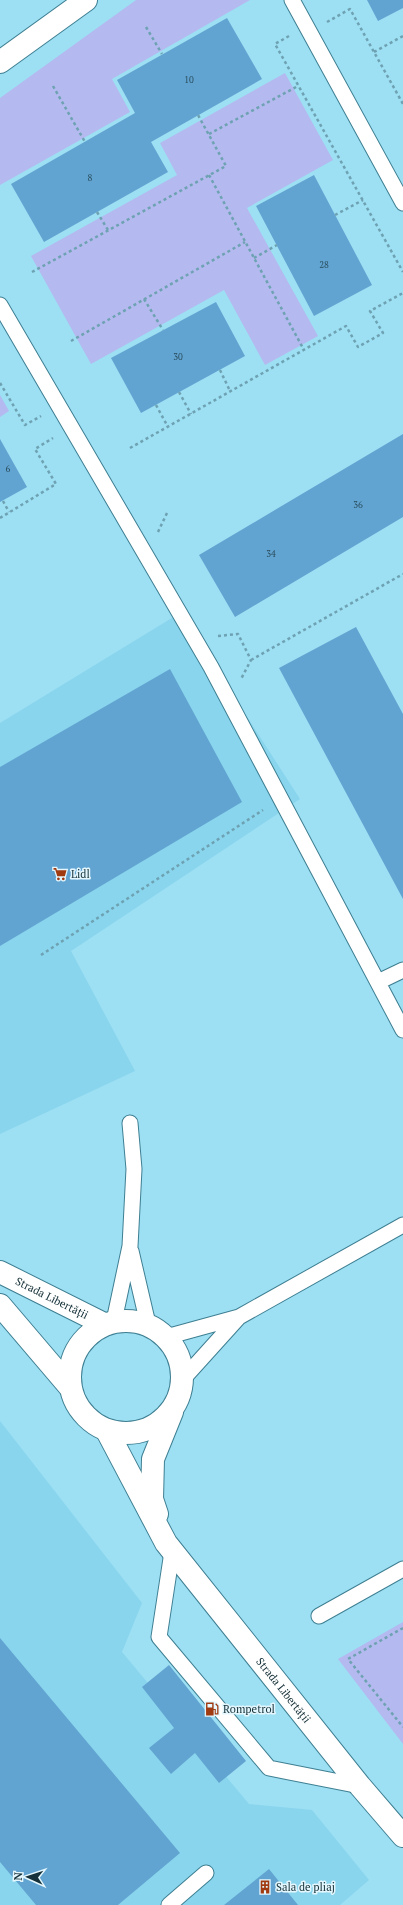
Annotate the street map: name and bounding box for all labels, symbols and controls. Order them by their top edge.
house number: 10 [184,74,194,86]
house number: 8 [88,172,93,184]
house number: 28 [319,259,329,271]
house number: 30 [173,351,183,363]
house number: 6 [6,463,11,475]
house number: 36 [353,499,363,511]
house number: 34 [266,548,276,560]
supermarket icon: Lidl [52,866,68,882]
place label: Lidl [71,867,90,881]
street label: Strada Libertății [13,1274,91,1322]
street label: Strada Libertății [253,1655,314,1726]
fuel station icon: Rompetrol [204,1701,220,1717]
place label: Rompetrol [223,1702,275,1716]
north arrow [8,1857,48,1897]
text: N [11,1871,25,1881]
building icon: Sala de pliaj [257,1879,273,1895]
place label: Sala de pliaj [276,1880,335,1894]

